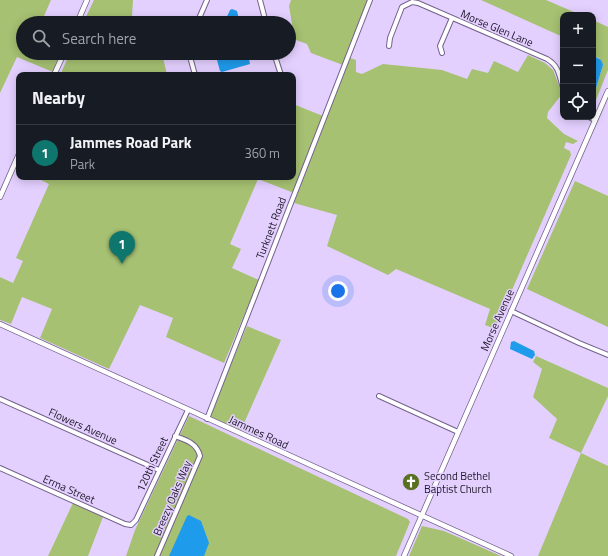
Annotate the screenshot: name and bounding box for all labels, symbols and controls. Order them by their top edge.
street label: Morse Glen Lane [458,6,536,51]
map controls [560,12,596,120]
button: + [560,12,596,48]
search box [16,16,296,60]
icon: search [30,27,52,49]
text: Search here [62,27,136,50]
button: − [560,48,596,84]
button: locate [560,84,596,120]
text: Nearby [32,85,85,111]
text: Jammes Road Park [70,131,192,154]
text: 1 [41,143,49,163]
text: 360 m [244,143,280,163]
text: Park [70,154,95,174]
street label: Turknett Road [252,195,290,261]
pin: 1 [109,231,135,264]
your location [328,281,348,301]
street label: Morse Avenue [476,286,518,354]
street label: Flowers Avenue [46,404,120,448]
street label: Jammes Road [227,411,292,453]
street label: 120th Street [132,434,172,494]
street label: Breezy Oaks Way [149,457,195,538]
place label: Second Bethel Baptist Church [424,468,492,497]
street label: Erma Street [40,470,98,508]
church icon: Second Bethel Baptist Church [401,472,421,492]

